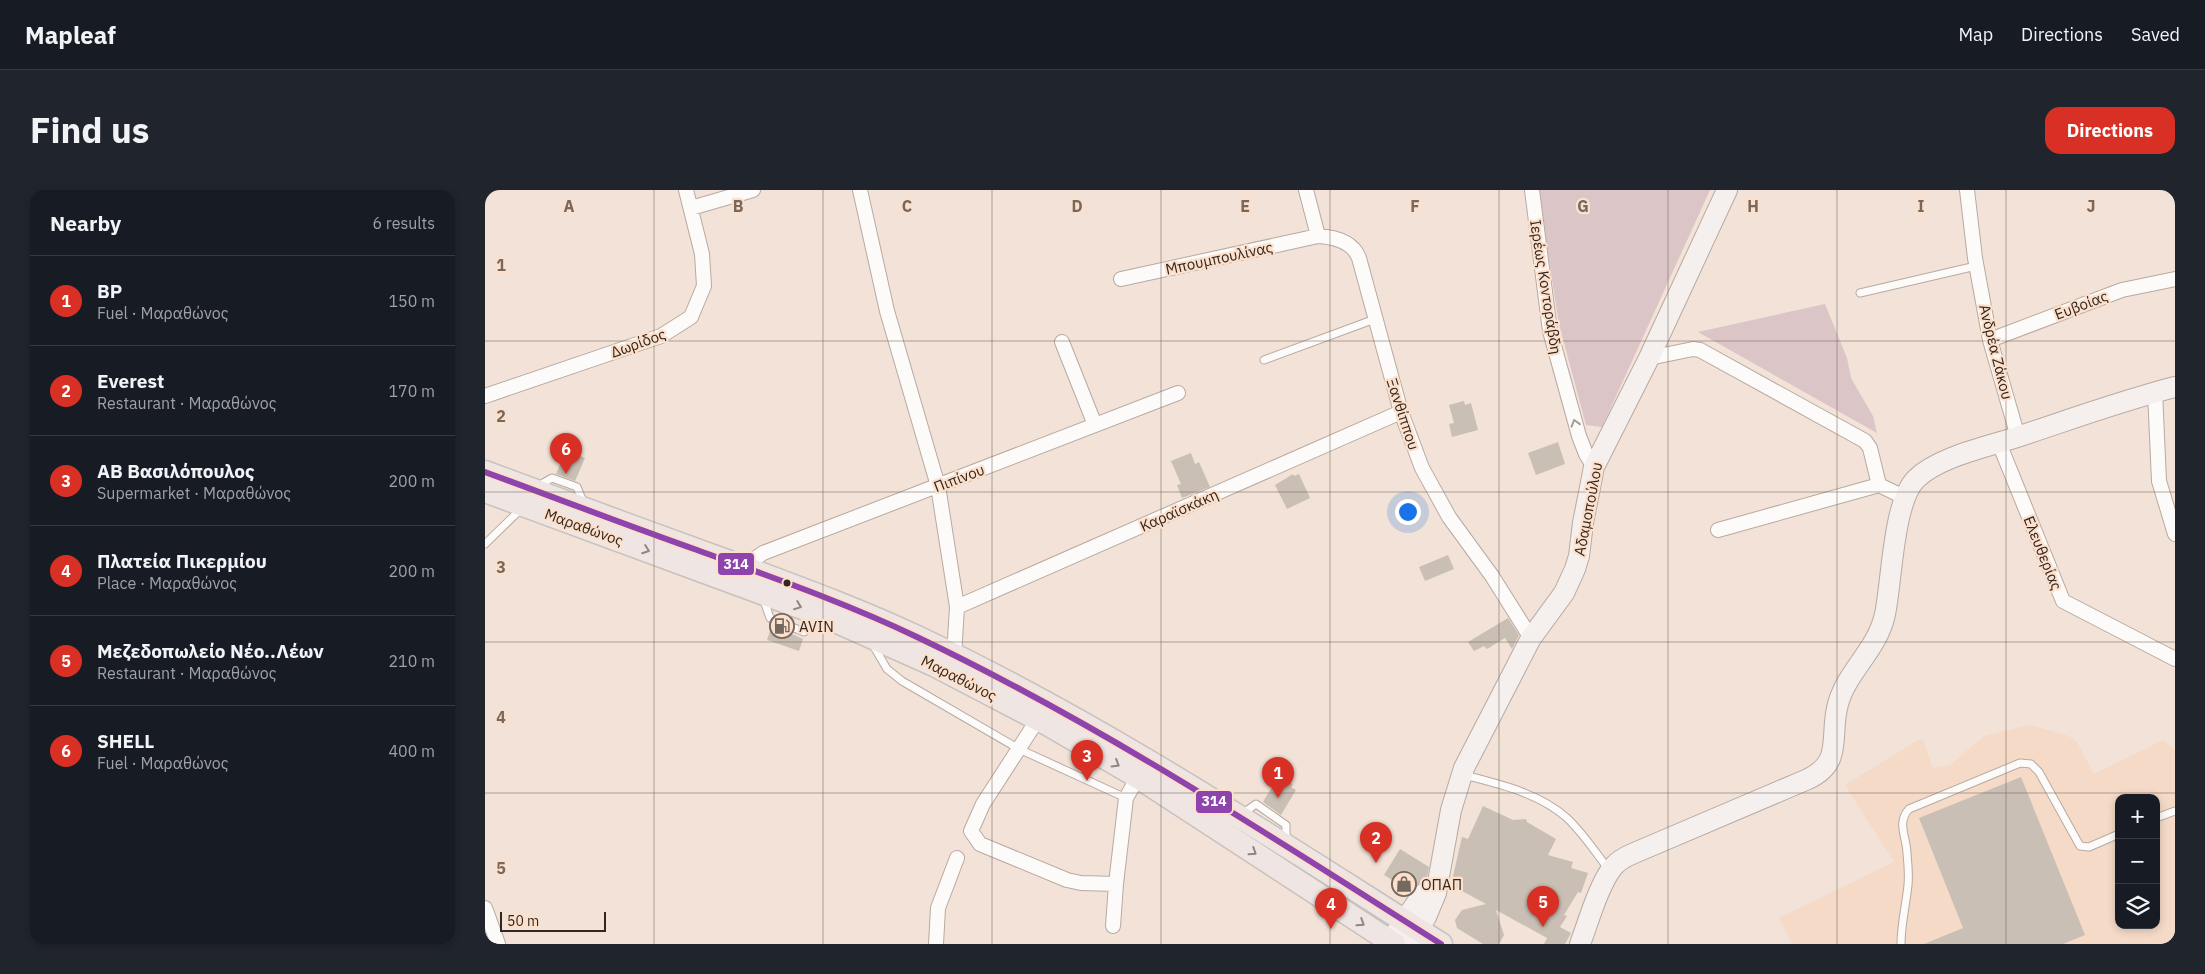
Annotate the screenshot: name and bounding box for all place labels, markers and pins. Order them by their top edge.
pin: 6 [550,433,582,474]
unlabelled marker [782,578,792,588]
fuel station icon: AVIN [769,613,795,639]
place label: AVIN [799,617,834,636]
pin: 3 [1071,740,1103,781]
pin: 1 [1262,757,1294,798]
pin: 2 [1360,822,1392,863]
shop icon: ΟΠΑΠ [1391,871,1417,897]
place label: ΟΠΑΠ [1421,875,1462,894]
pin: 5 [1527,886,1559,927]
pin: 4 [1315,888,1347,929]

